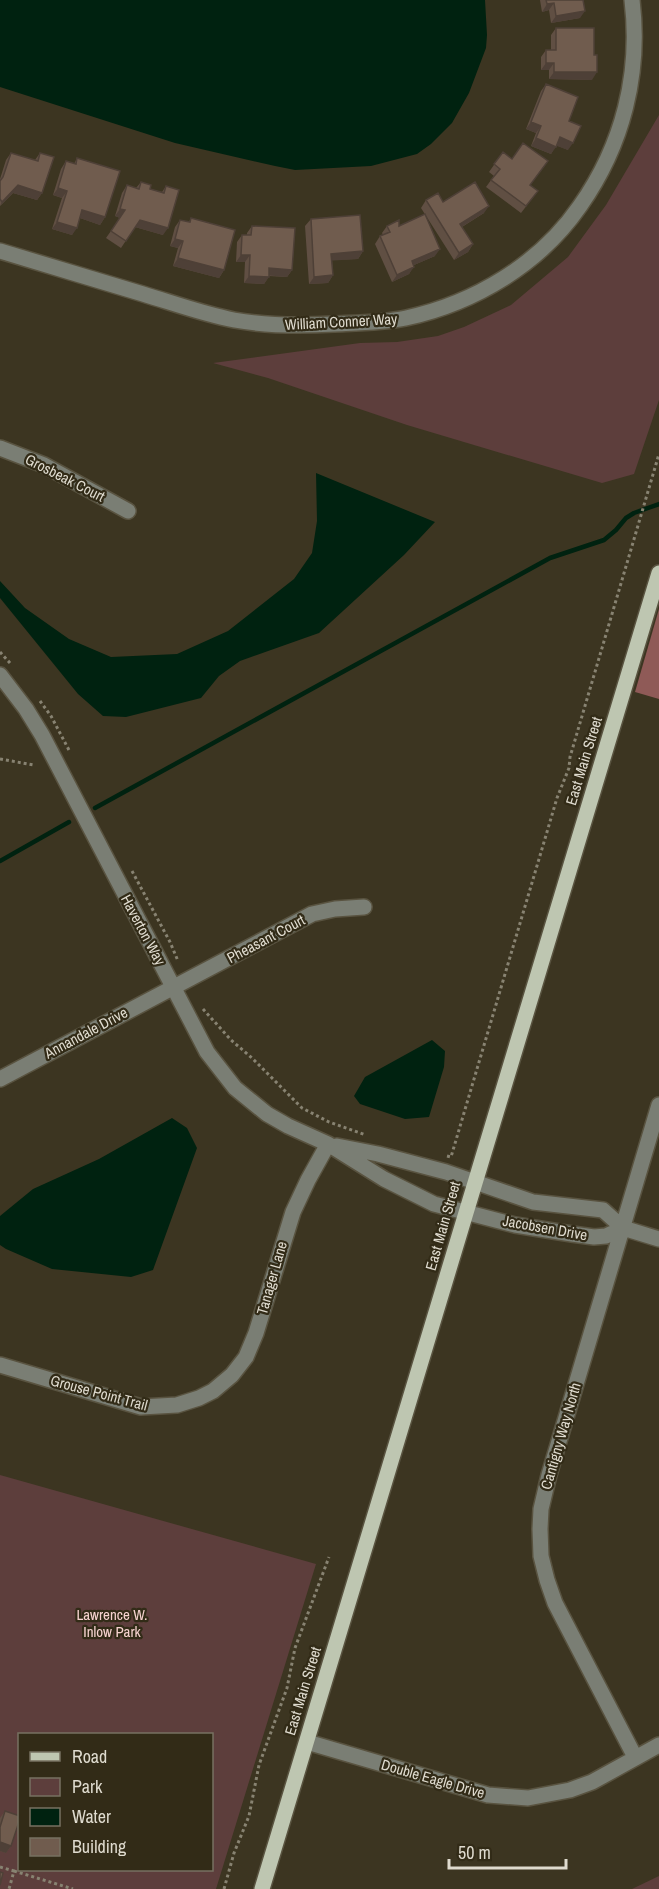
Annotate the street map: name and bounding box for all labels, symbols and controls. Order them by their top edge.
street label: William Conner Way [284,308,398,335]
street label: Grosbeak Court [22,448,109,507]
street label: East Main Street [560,713,607,808]
street label: Haverton Way [116,891,171,970]
street label: Pheasant Court [223,909,309,968]
street label: Annandale Drive [40,1002,131,1064]
street label: East Main Street [420,1178,465,1273]
street label: Jacobsen Drive [501,1210,589,1245]
street label: Tanager Lane [251,1239,292,1317]
street label: Grouse Point Trail [48,1369,150,1416]
street label: Cantigny Way North [535,1380,586,1492]
park label: Lawrence W. Inlow Park [76,1604,148,1642]
street label: East Main Street [279,1643,326,1738]
legend [18,1733,213,1871]
text: Road [72,1744,107,1769]
street label: Double Eagle Drive [379,1754,487,1803]
text: Park [72,1774,103,1799]
text: Water [72,1804,111,1829]
scale bar [449,1832,566,1870]
text: Building [72,1834,127,1859]
text: 50 m [458,1840,491,1865]

